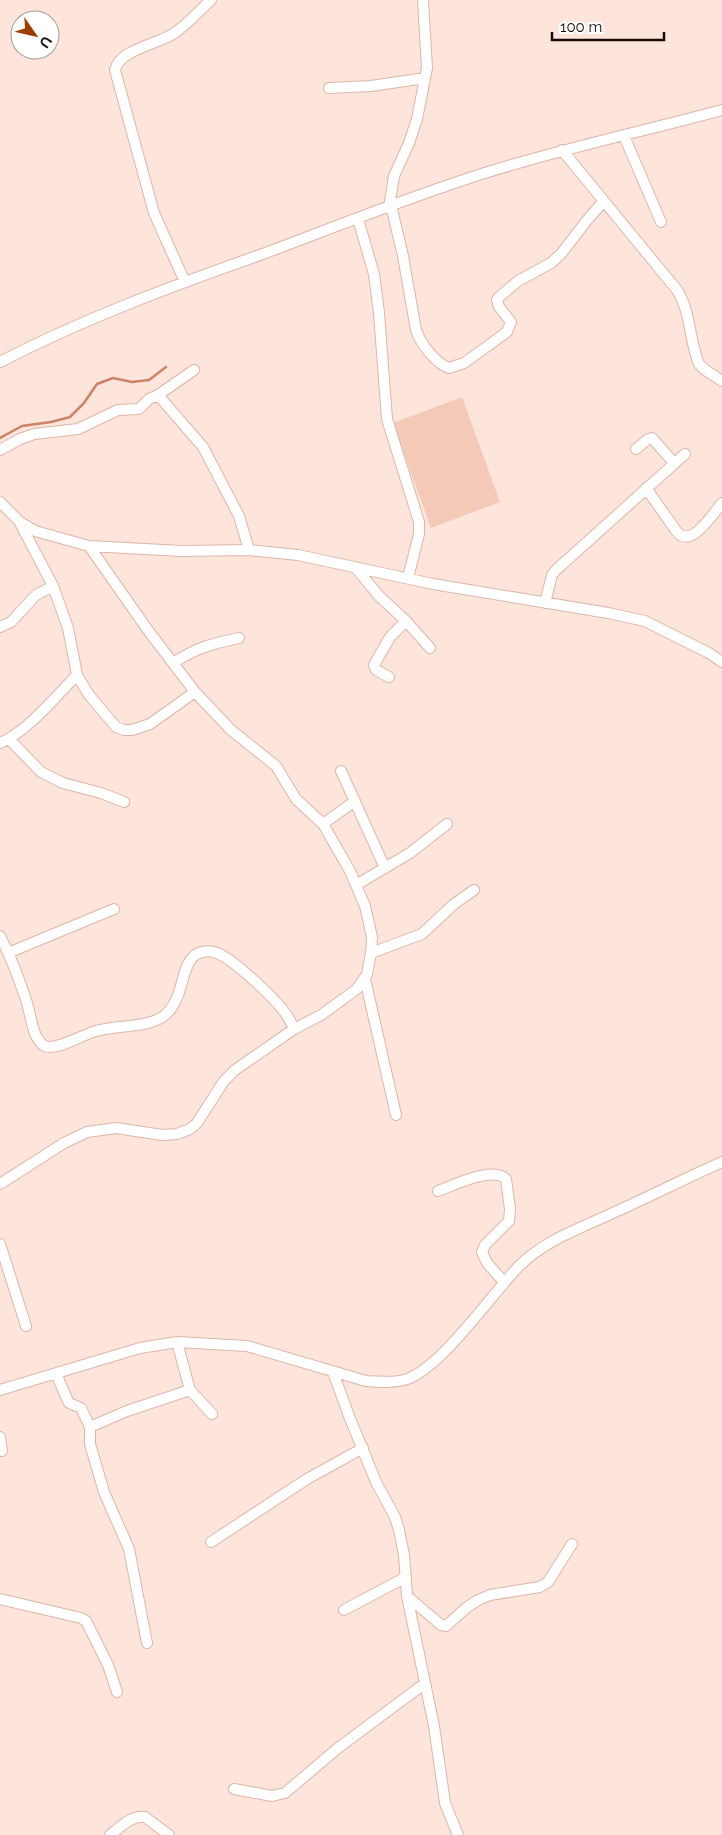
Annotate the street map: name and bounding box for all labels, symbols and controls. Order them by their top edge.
north arrow [10,10,60,60]
scale bar [552,10,664,42]
text: 100 m [560,18,602,36]
text: U [36,33,55,51]

